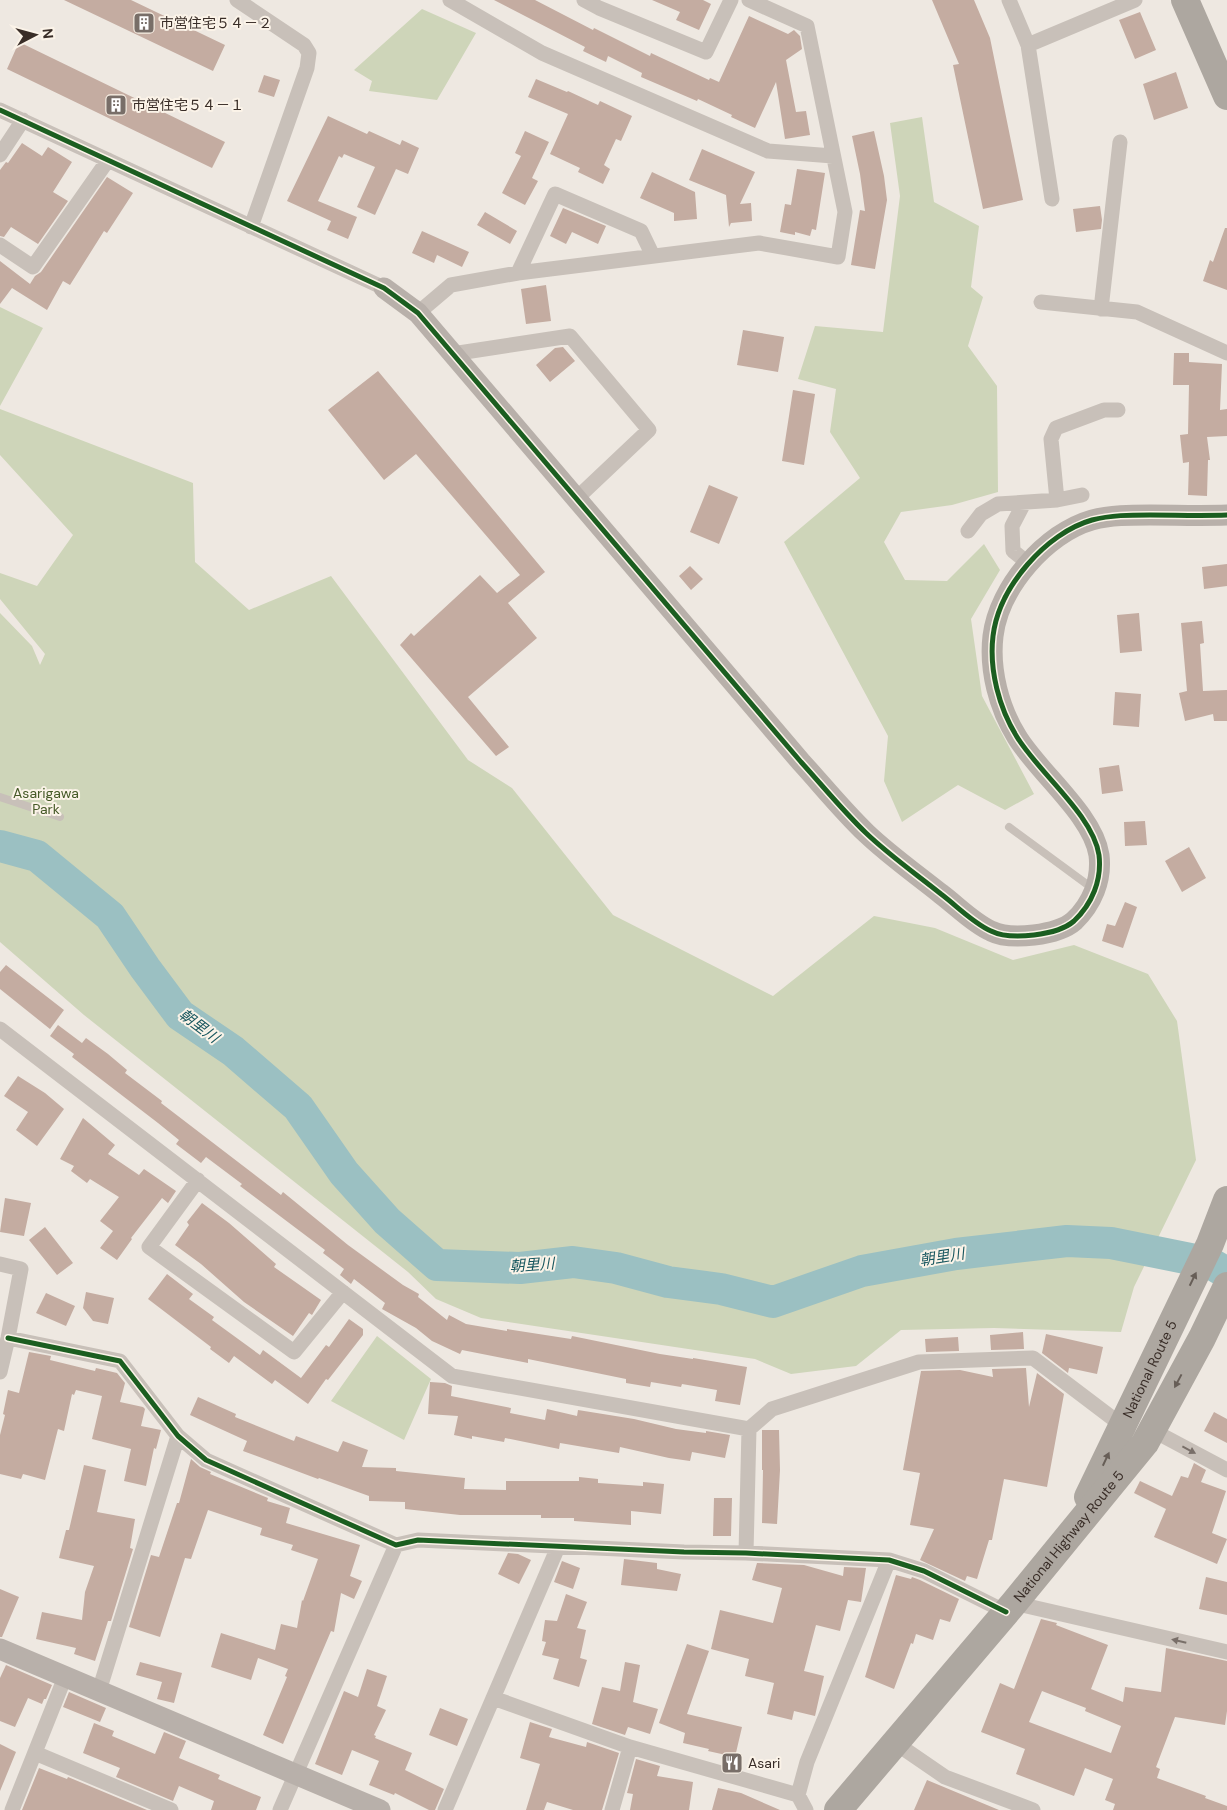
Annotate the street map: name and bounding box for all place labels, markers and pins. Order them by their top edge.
building icon: 市営住宅５４－２ [132,11,156,35]
place label: 市営住宅５４－２ [160,14,272,32]
building icon: 市営住宅５４－１ [104,93,128,117]
place label: 市営住宅５４－１ [132,96,244,114]
restaurant icon: Asari [720,1751,744,1775]
place label: Asari [748,1754,780,1772]

